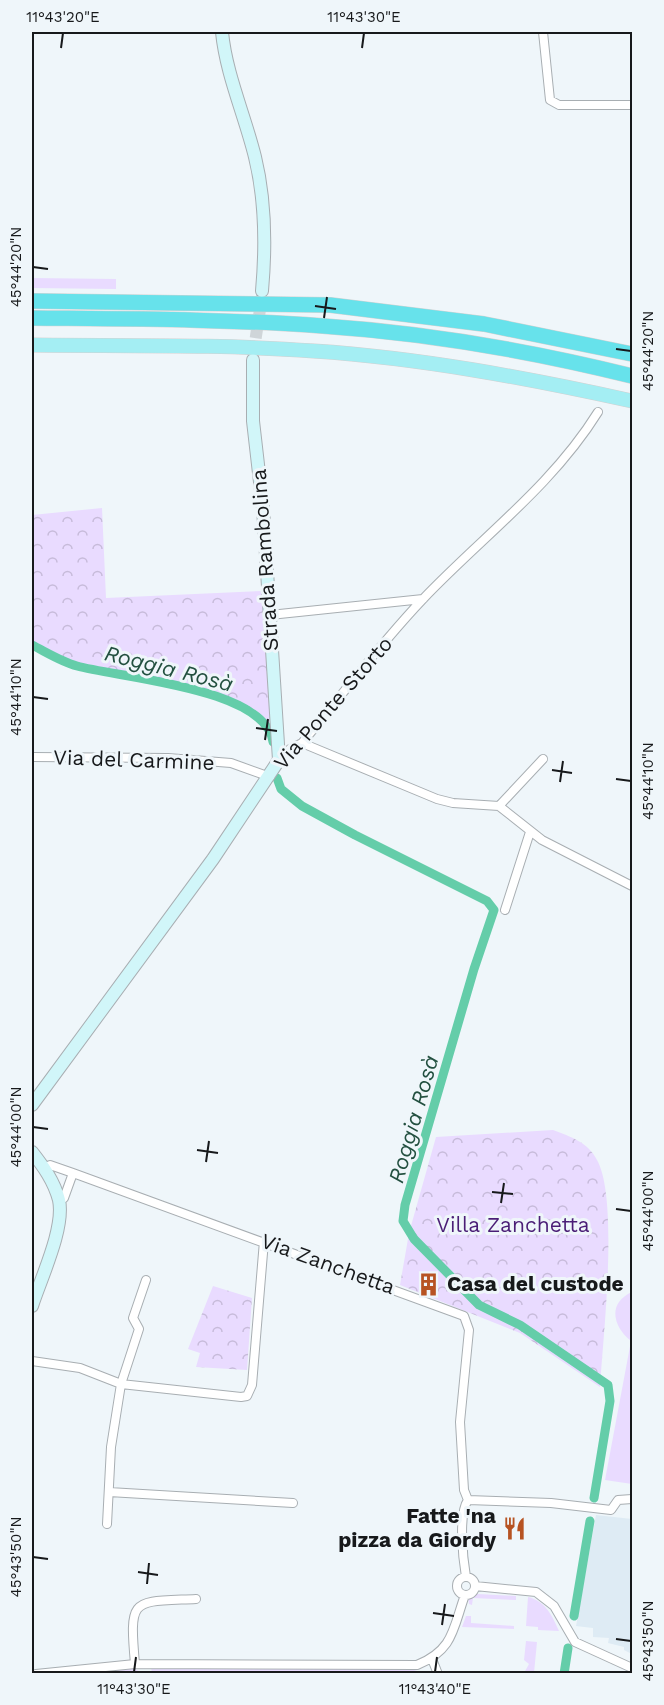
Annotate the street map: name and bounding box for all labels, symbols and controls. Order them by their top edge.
text: 11°43'20"E [26,8,100,26]
text: 11°43'30"E [327,8,401,26]
text: 45°44'20"N [7,227,25,307]
text: 45°44'20"N [639,311,657,391]
street label: Strada Rambolina [246,468,283,652]
street label: Via Ponte Storto [268,631,397,774]
water label: Roggia Rosà [102,640,236,697]
text: 45°44'10"N [7,658,25,736]
text: 45°44'10"N [639,742,657,820]
street label: Via del Carmine [53,744,215,775]
water label: Roggia Rosà [383,1052,444,1186]
text: 45°44'00"N [7,1086,25,1168]
text: 45°44'00"N [639,1170,657,1252]
park label: Villa Zanchetta [436,1212,590,1237]
street label: Via Zanchetta [258,1228,399,1299]
building icon: Casa del custode [416,1271,442,1297]
place label: Casa del custode [447,1271,624,1296]
place label: Fatte 'na pizza da Giordy [338,1503,497,1552]
restaurant icon: Fatte 'na pizza da Giordy [501,1515,527,1541]
text: 45°43'50"N [7,1517,25,1597]
text: 45°43'50"N [639,1601,657,1681]
text: 11°43'30"E [97,1680,171,1698]
text: 11°43'40"E [399,1680,471,1698]

